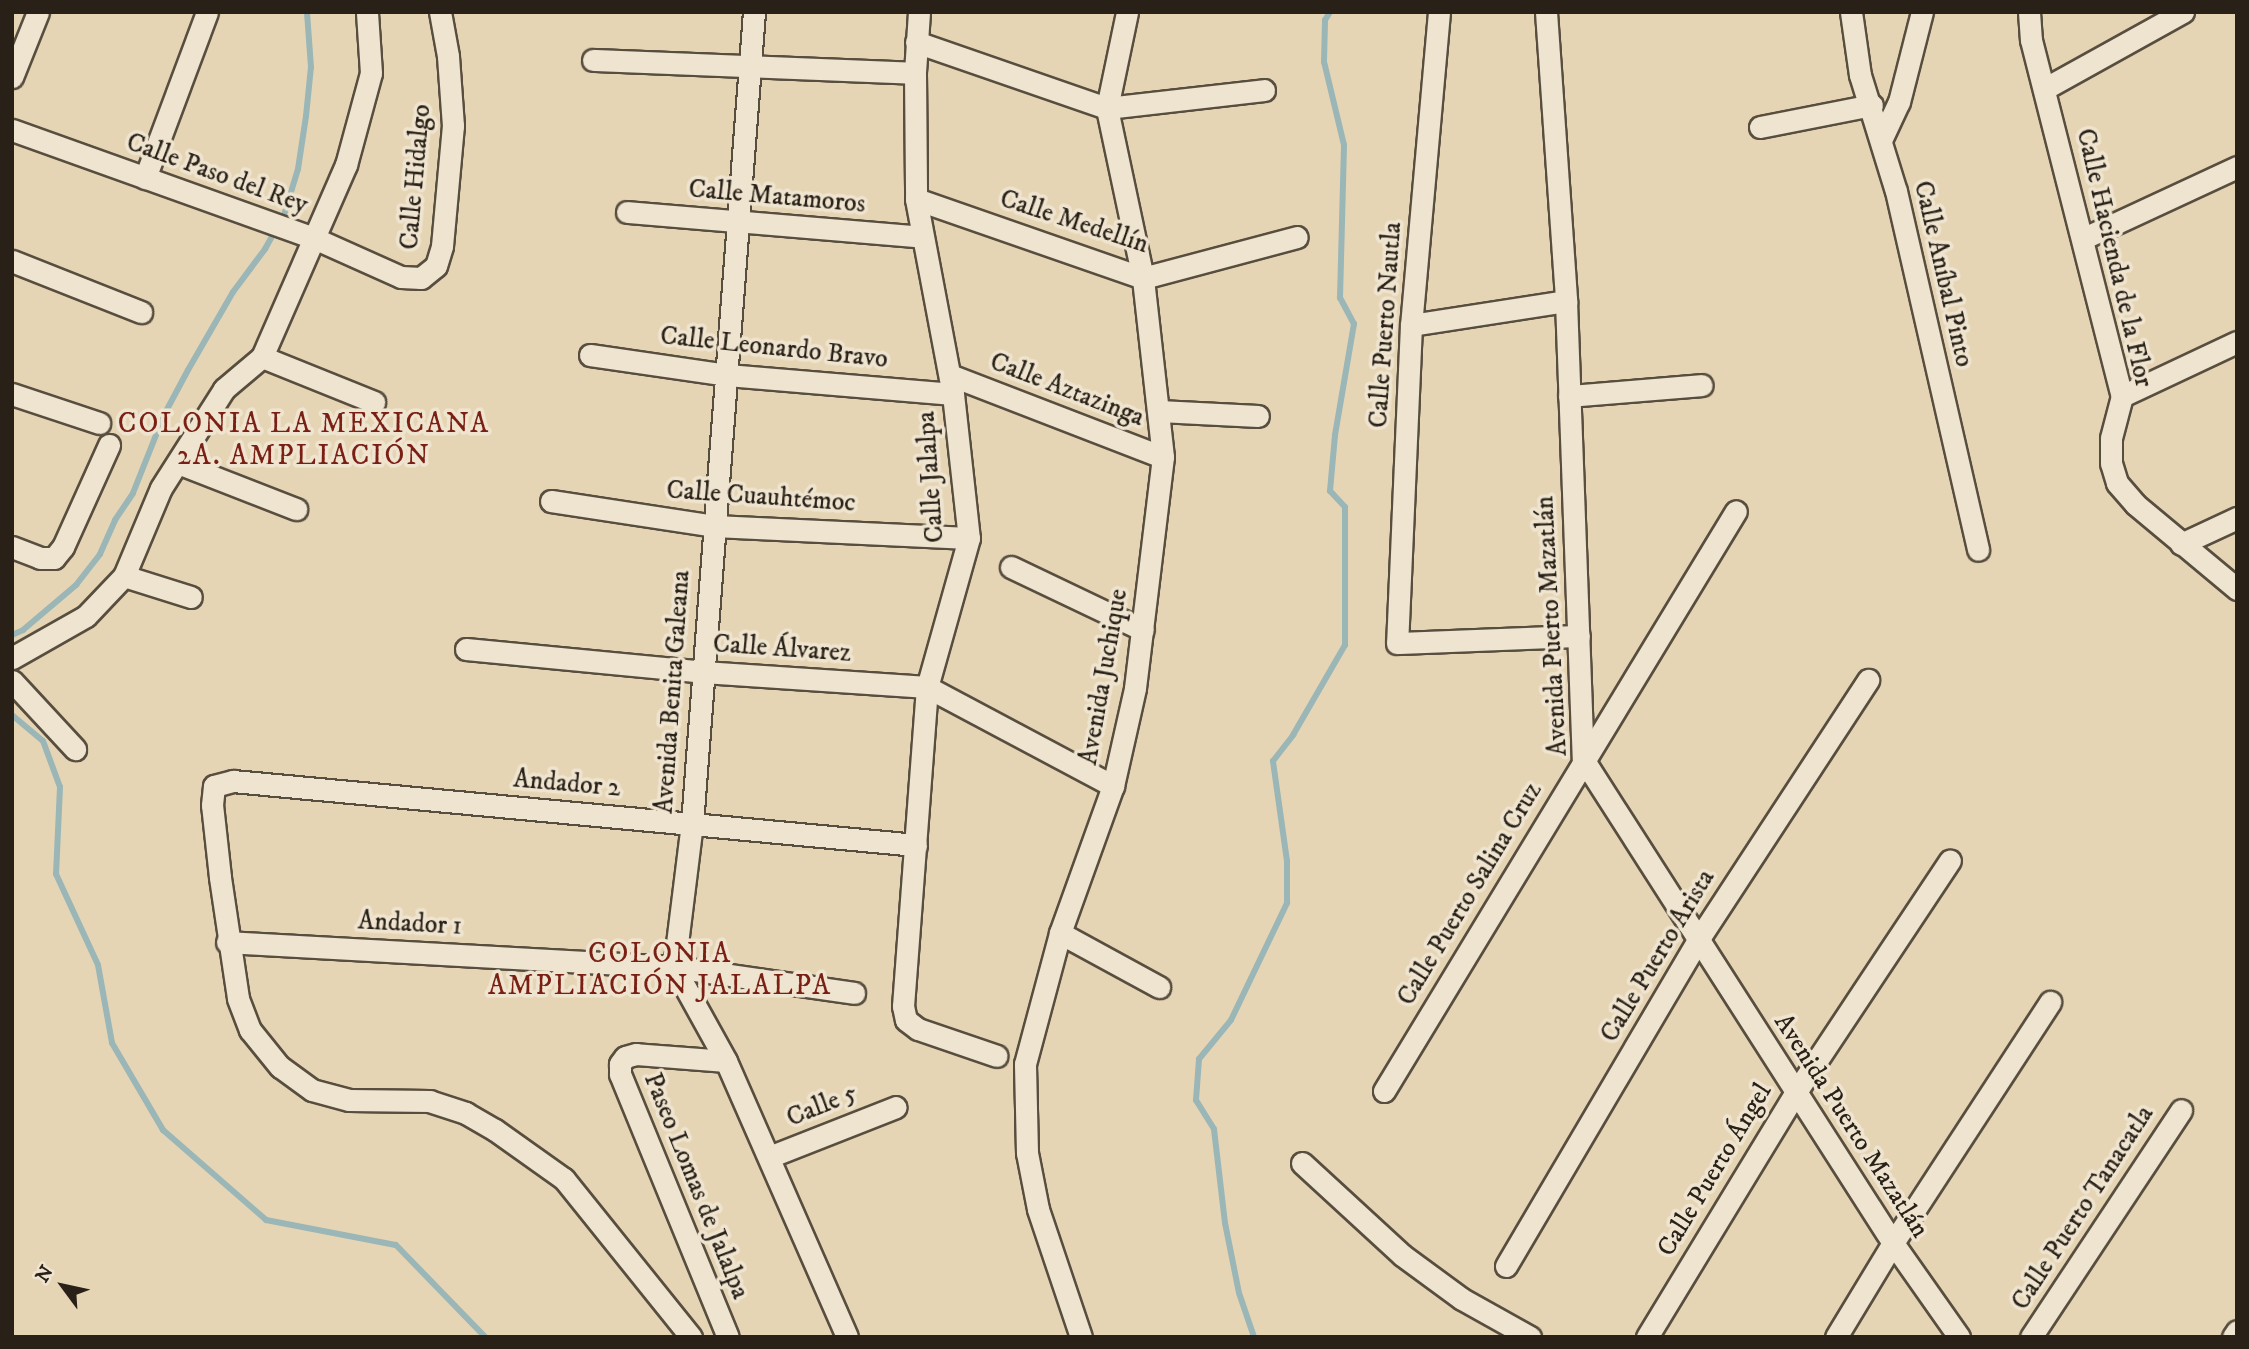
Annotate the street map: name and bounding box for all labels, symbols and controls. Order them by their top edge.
street label: Calle Hidalgo [394,103,438,251]
street label: Calle Hacienda de la Flor [2069,126,2159,390]
street label: Calle Paso del Rey [122,127,312,221]
street label: Calle Matamoros [687,174,867,220]
street label: Calle Aníbal Pinto [1906,178,1980,370]
street label: Calle Medellín [996,183,1152,261]
street label: Calle Puerto Nautla [1363,221,1409,429]
street label: Calle Leonardo Bravo [659,321,889,375]
street label: Calle Aztazinga [985,346,1149,434]
district label: COLONIA LA MEXICANA 2A. AMPLIACIÓN [120,407,488,473]
street label: Calle Jalalpa [911,410,951,544]
street label: Calle Cuauhtémoc [665,475,857,519]
street label: Avenida Puerto Mazatlán [1530,495,1574,757]
street label: Avenida Benita Galeana [649,569,697,815]
street label: Avenida Juchique [1073,587,1135,767]
street label: Calle Álvarez [712,629,852,669]
street label: Andador 2 [512,764,622,804]
street label: Calle Puerto Salina Cruz [1391,777,1549,1011]
street label: Calle Puerto Arista [1594,864,1722,1048]
street label: Andador 1 [357,906,463,942]
district label: COLONIA AMPLIACIÓN JALALPA [490,937,830,1003]
street label: Avenida Puerto Mazatlán [1767,1008,1935,1244]
street label: Paseo Lomas de Jalalpa [636,1068,756,1304]
street label: Calle 5 [782,1078,862,1134]
street label: Calle Puerto Ángel [1651,1078,1779,1262]
street label: Calle Puerto Tanacatla [2005,1100,2161,1316]
north arrow [28,1251,98,1321]
text: N [31,1261,59,1287]

